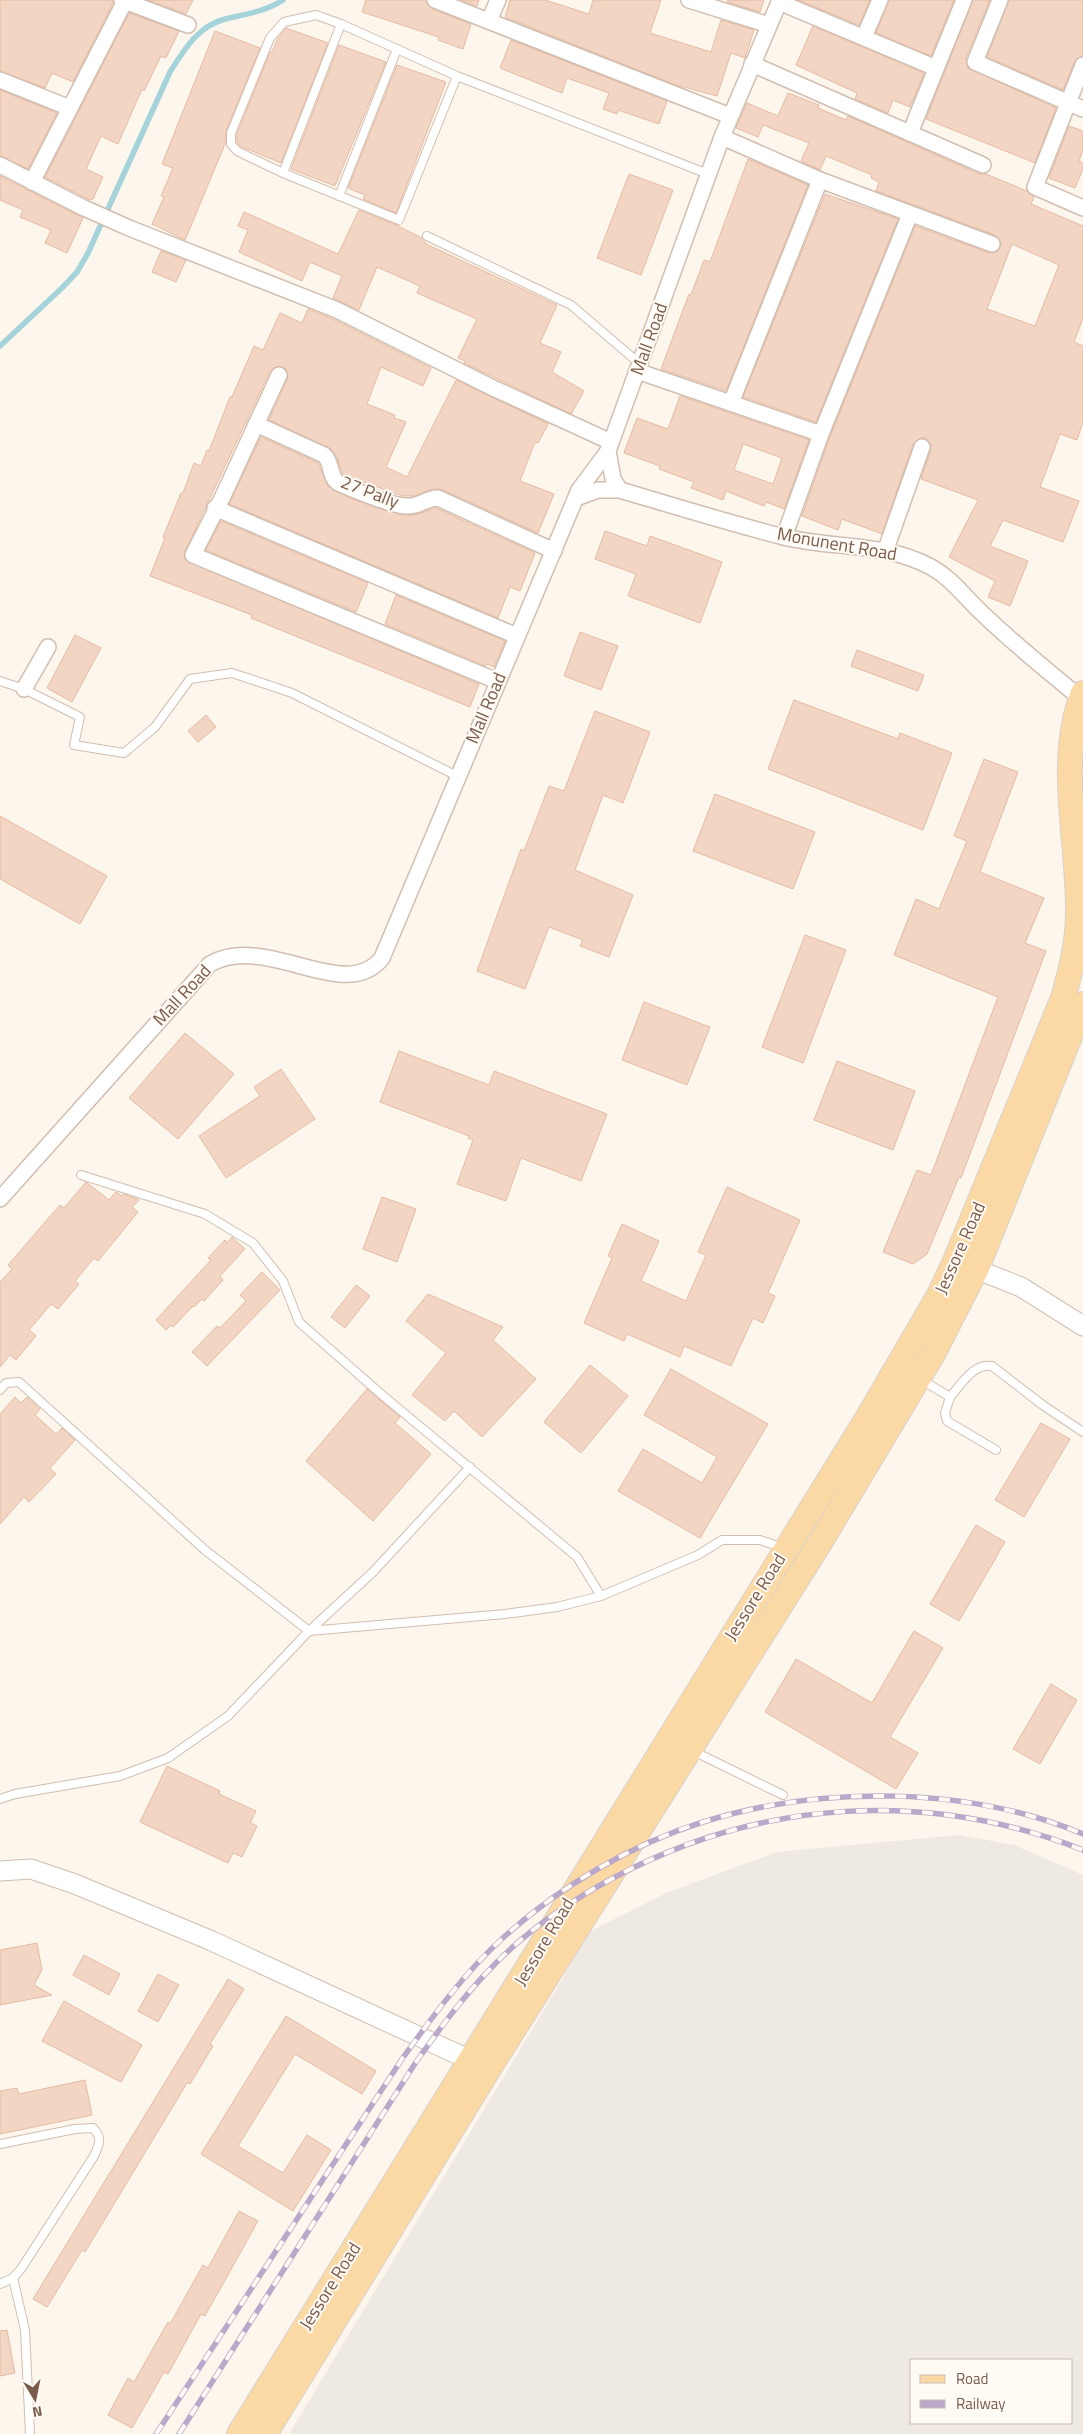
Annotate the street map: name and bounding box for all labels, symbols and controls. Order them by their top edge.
street label: Mall Road [623,299,674,379]
street label: 27 Pally [337,468,404,515]
street label: Monunent Road [775,520,899,567]
street label: Mall Road [458,668,513,748]
street label: Mall Road [146,958,217,1031]
street label: Jessore Road [927,1197,992,1298]
street label: Jessore Road [717,1548,792,1646]
street label: Jessore Road [507,1893,581,1991]
street label: Jessore Road [292,2237,367,2335]
legend [910,2359,1073,2424]
text: Road [956,2367,988,2390]
north arrow [10,2374,60,2424]
text: Railway [956,2392,1006,2415]
text: N [31,2401,44,2423]

